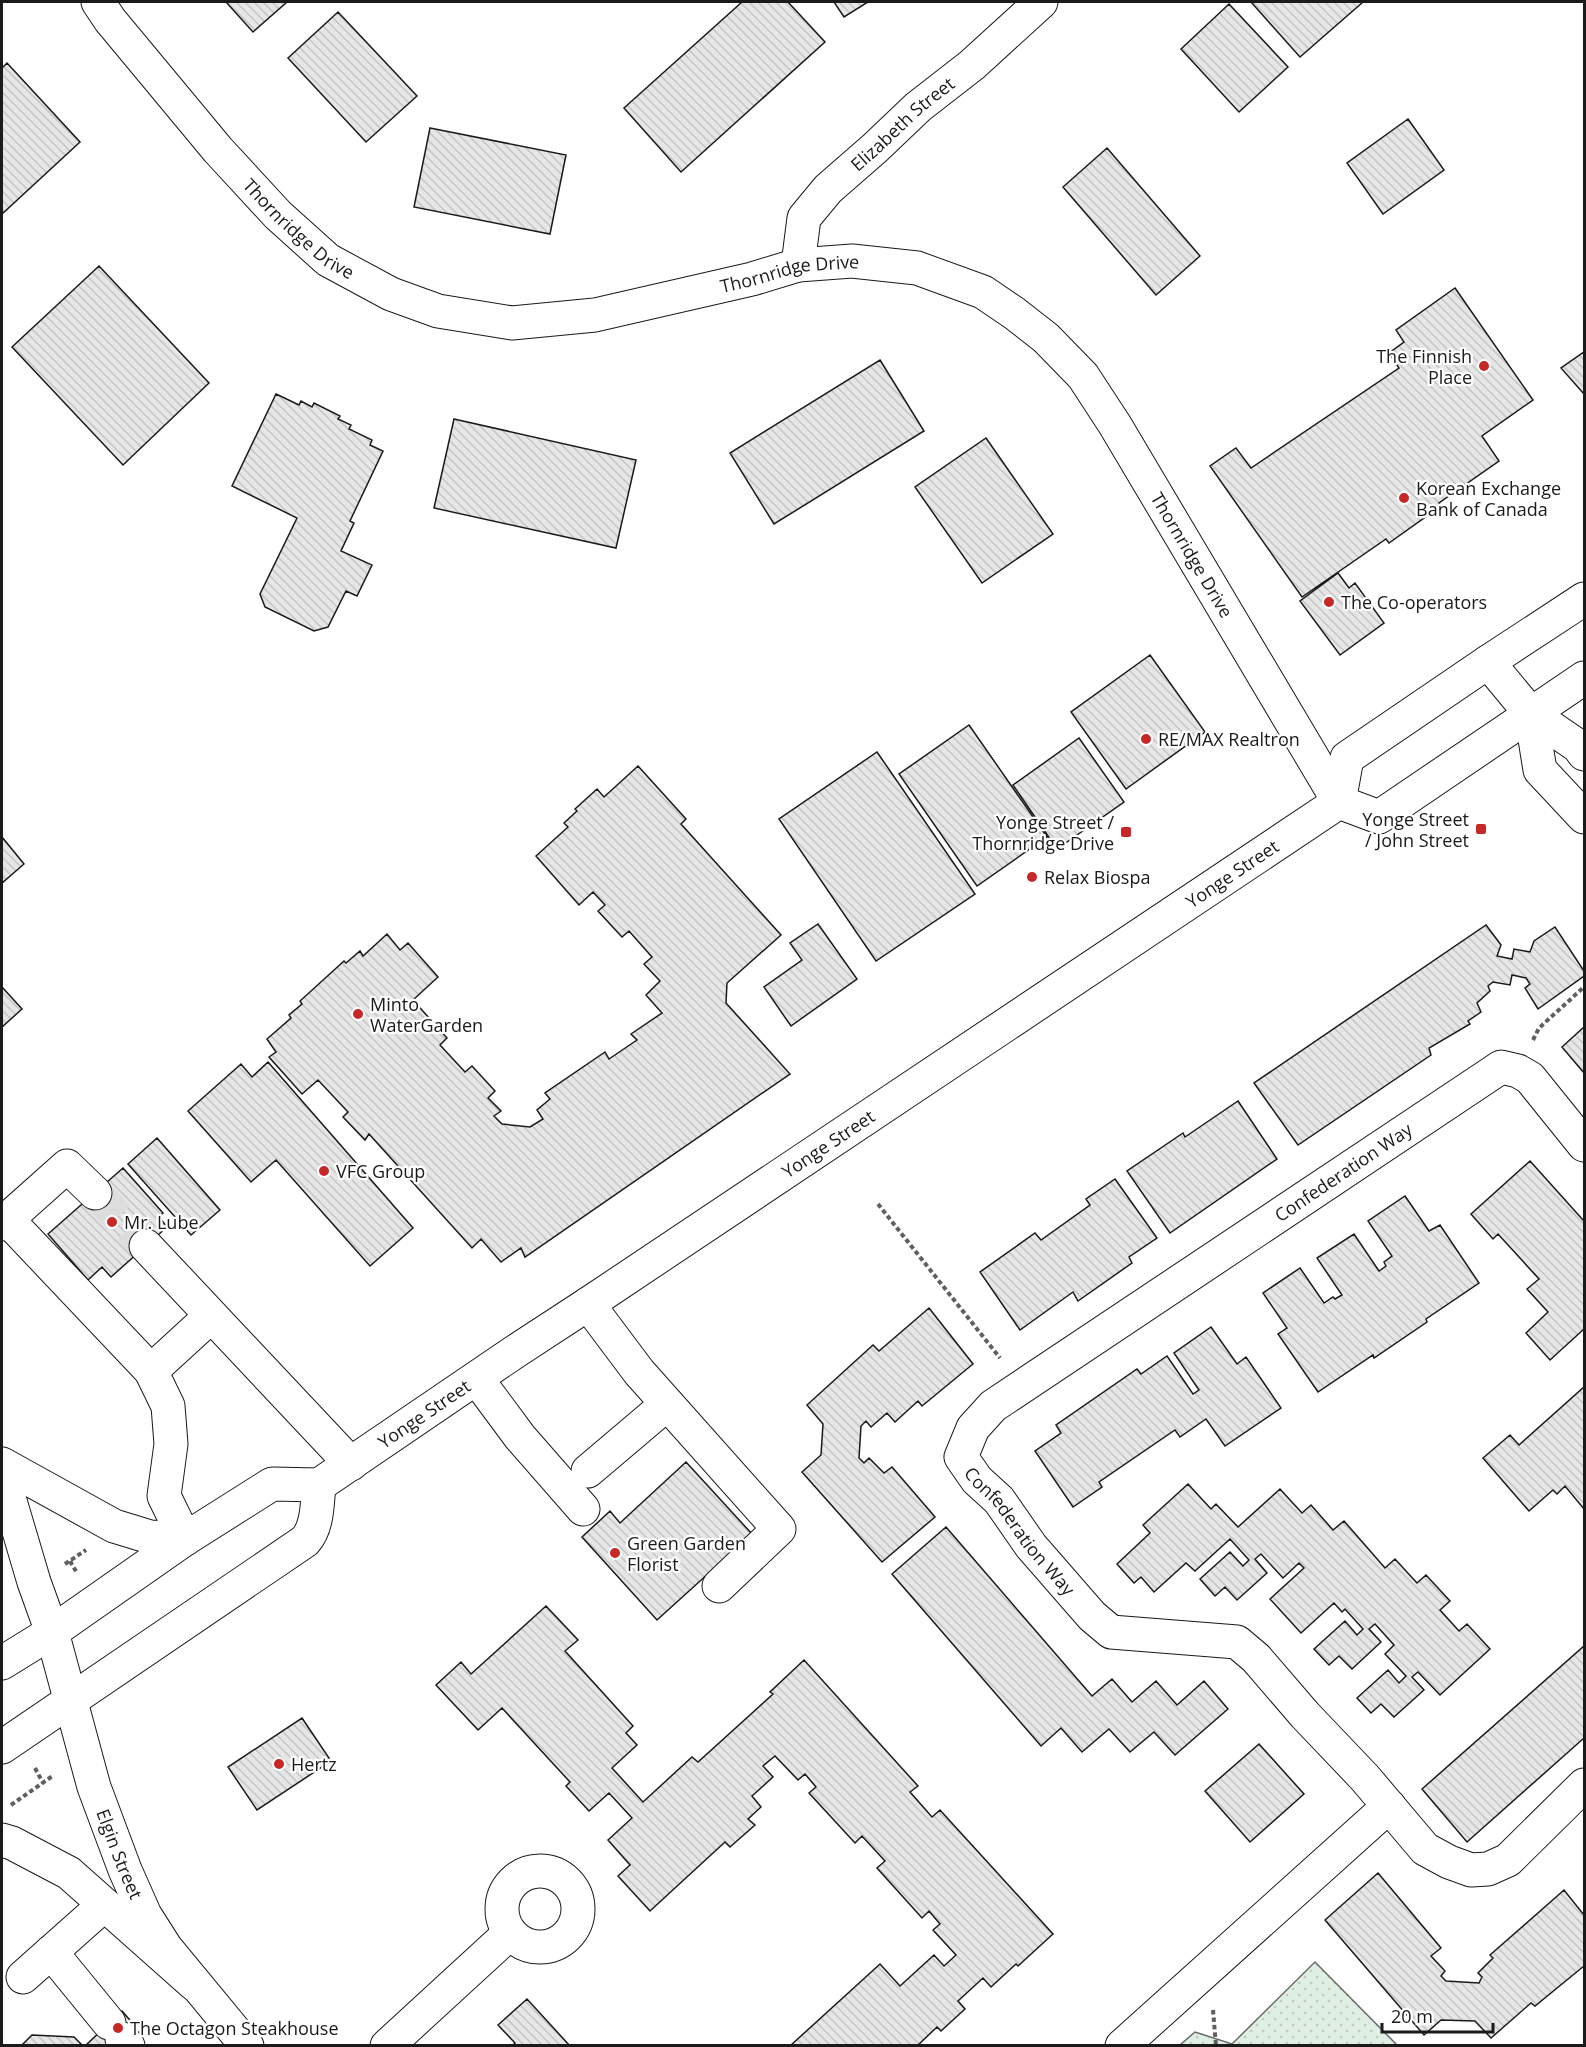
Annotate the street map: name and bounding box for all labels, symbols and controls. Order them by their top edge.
street label: Elizabeth Street [845,71,959,176]
street label: Thornridge Drive [238,173,359,284]
street label: Thornridge Drive [718,249,861,298]
place label: The Finnish Place [1376,344,1472,389]
marker: The Finnish Place [1477,359,1491,373]
place label: Korean Exchange Bank of Canada [1416,476,1561,521]
street label: Thornridge Drive [1146,488,1239,622]
marker: Korean Exchange Bank of Canada [1397,491,1411,505]
place label: The Co-operators [1341,590,1487,614]
marker: The Co-operators [1322,595,1336,609]
place label: RE/MAX Realtron [1158,727,1300,751]
marker: RE/MAX Realtron [1139,732,1153,746]
place label: Yonge Street / John Street [1362,807,1469,852]
place label: Yonge Street / Thornridge Drive [972,810,1114,855]
marker: Yonge Street / John Street [1474,822,1488,836]
marker: Yonge Street / Thornridge Drive [1119,825,1133,839]
street label: Yonge Street [1181,834,1283,913]
place label: Relax Biospa [1044,865,1150,889]
marker: Relax Biospa [1025,870,1039,884]
place label: Minto WaterGarden [370,992,483,1037]
marker: Minto WaterGarden [351,1007,365,1021]
street label: Yonge Street [777,1104,879,1183]
street label: Confederation Way [1270,1116,1417,1227]
place label: VFC Group [336,1159,425,1183]
marker: VFC Group [317,1164,331,1178]
place label: Mr. Lube [124,1210,199,1234]
marker: Mr. Lube [105,1215,119,1229]
street label: Yonge Street [373,1374,475,1454]
street label: Confederation Way [959,1462,1081,1601]
place label: Green Garden Florist [627,1531,746,1576]
marker: Green Garden Florist [608,1546,622,1560]
place label: Hertz [291,1752,337,1776]
marker: Hertz [272,1757,286,1771]
street label: Elgin Street [91,1805,148,1903]
scale bar [1382,1996,1493,2034]
text: 20 m [1391,2004,1433,2028]
place label: The Octagon Steakhouse [130,2016,339,2040]
marker: The Octagon Steakhouse [111,2021,125,2035]

